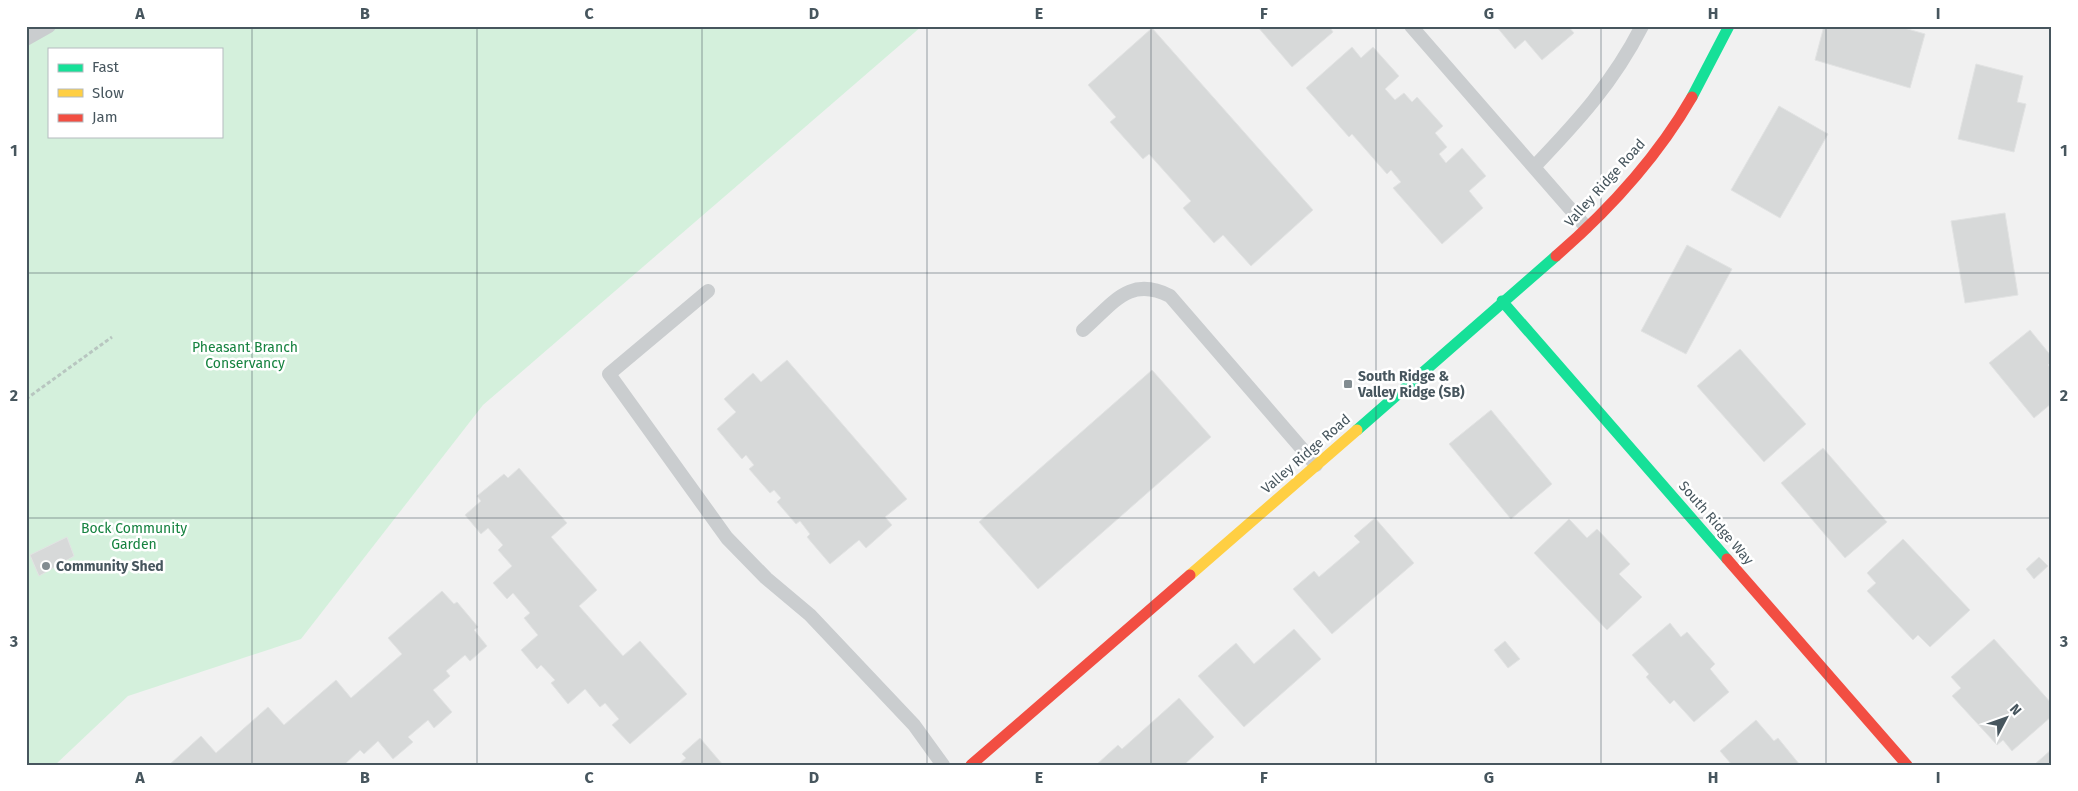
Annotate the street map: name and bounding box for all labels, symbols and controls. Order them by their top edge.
text: A [134,4,145,23]
text: B [360,4,370,23]
text: C [584,4,594,23]
text: D [809,4,819,23]
text: E [1035,4,1043,23]
text: F [1260,4,1268,23]
text: G [1484,4,1494,23]
text: H [1708,4,1718,23]
text: I [1936,4,1940,23]
legend [48,48,222,138]
text: Fast [92,58,119,76]
text: Slow [92,84,124,102]
text: Jam [92,108,118,126]
street label: Valley Ridge Road [1561,136,1649,230]
text: 1 [10,141,18,160]
text: 1 [2060,141,2068,160]
park label: Pheasant Branch Conservancy [192,339,298,372]
place label: South Ridge & Valley Ridge (SB) [1357,368,1465,401]
marker: South Ridge & Valley Ridge (SB) [1342,378,1354,390]
text: 2 [10,386,18,405]
text: 2 [2060,386,2068,405]
street label: Valley Ridge Road [1258,411,1354,497]
street label: South Ridge Way [1675,478,1757,568]
park label: Bock Community Garden [81,520,187,553]
place label: Community Shed [56,558,164,575]
marker: Community Shed [40,560,52,572]
text: 3 [9,632,18,651]
text: 3 [2059,632,2068,651]
north arrow [1980,694,2030,744]
text: N [2006,701,2025,719]
text: A [134,768,145,787]
text: B [360,768,370,787]
text: C [584,768,594,787]
text: D [809,768,819,787]
text: E [1035,768,1043,787]
text: F [1260,768,1268,787]
text: G [1484,768,1494,787]
text: H [1708,768,1718,787]
text: I [1936,768,1940,787]

